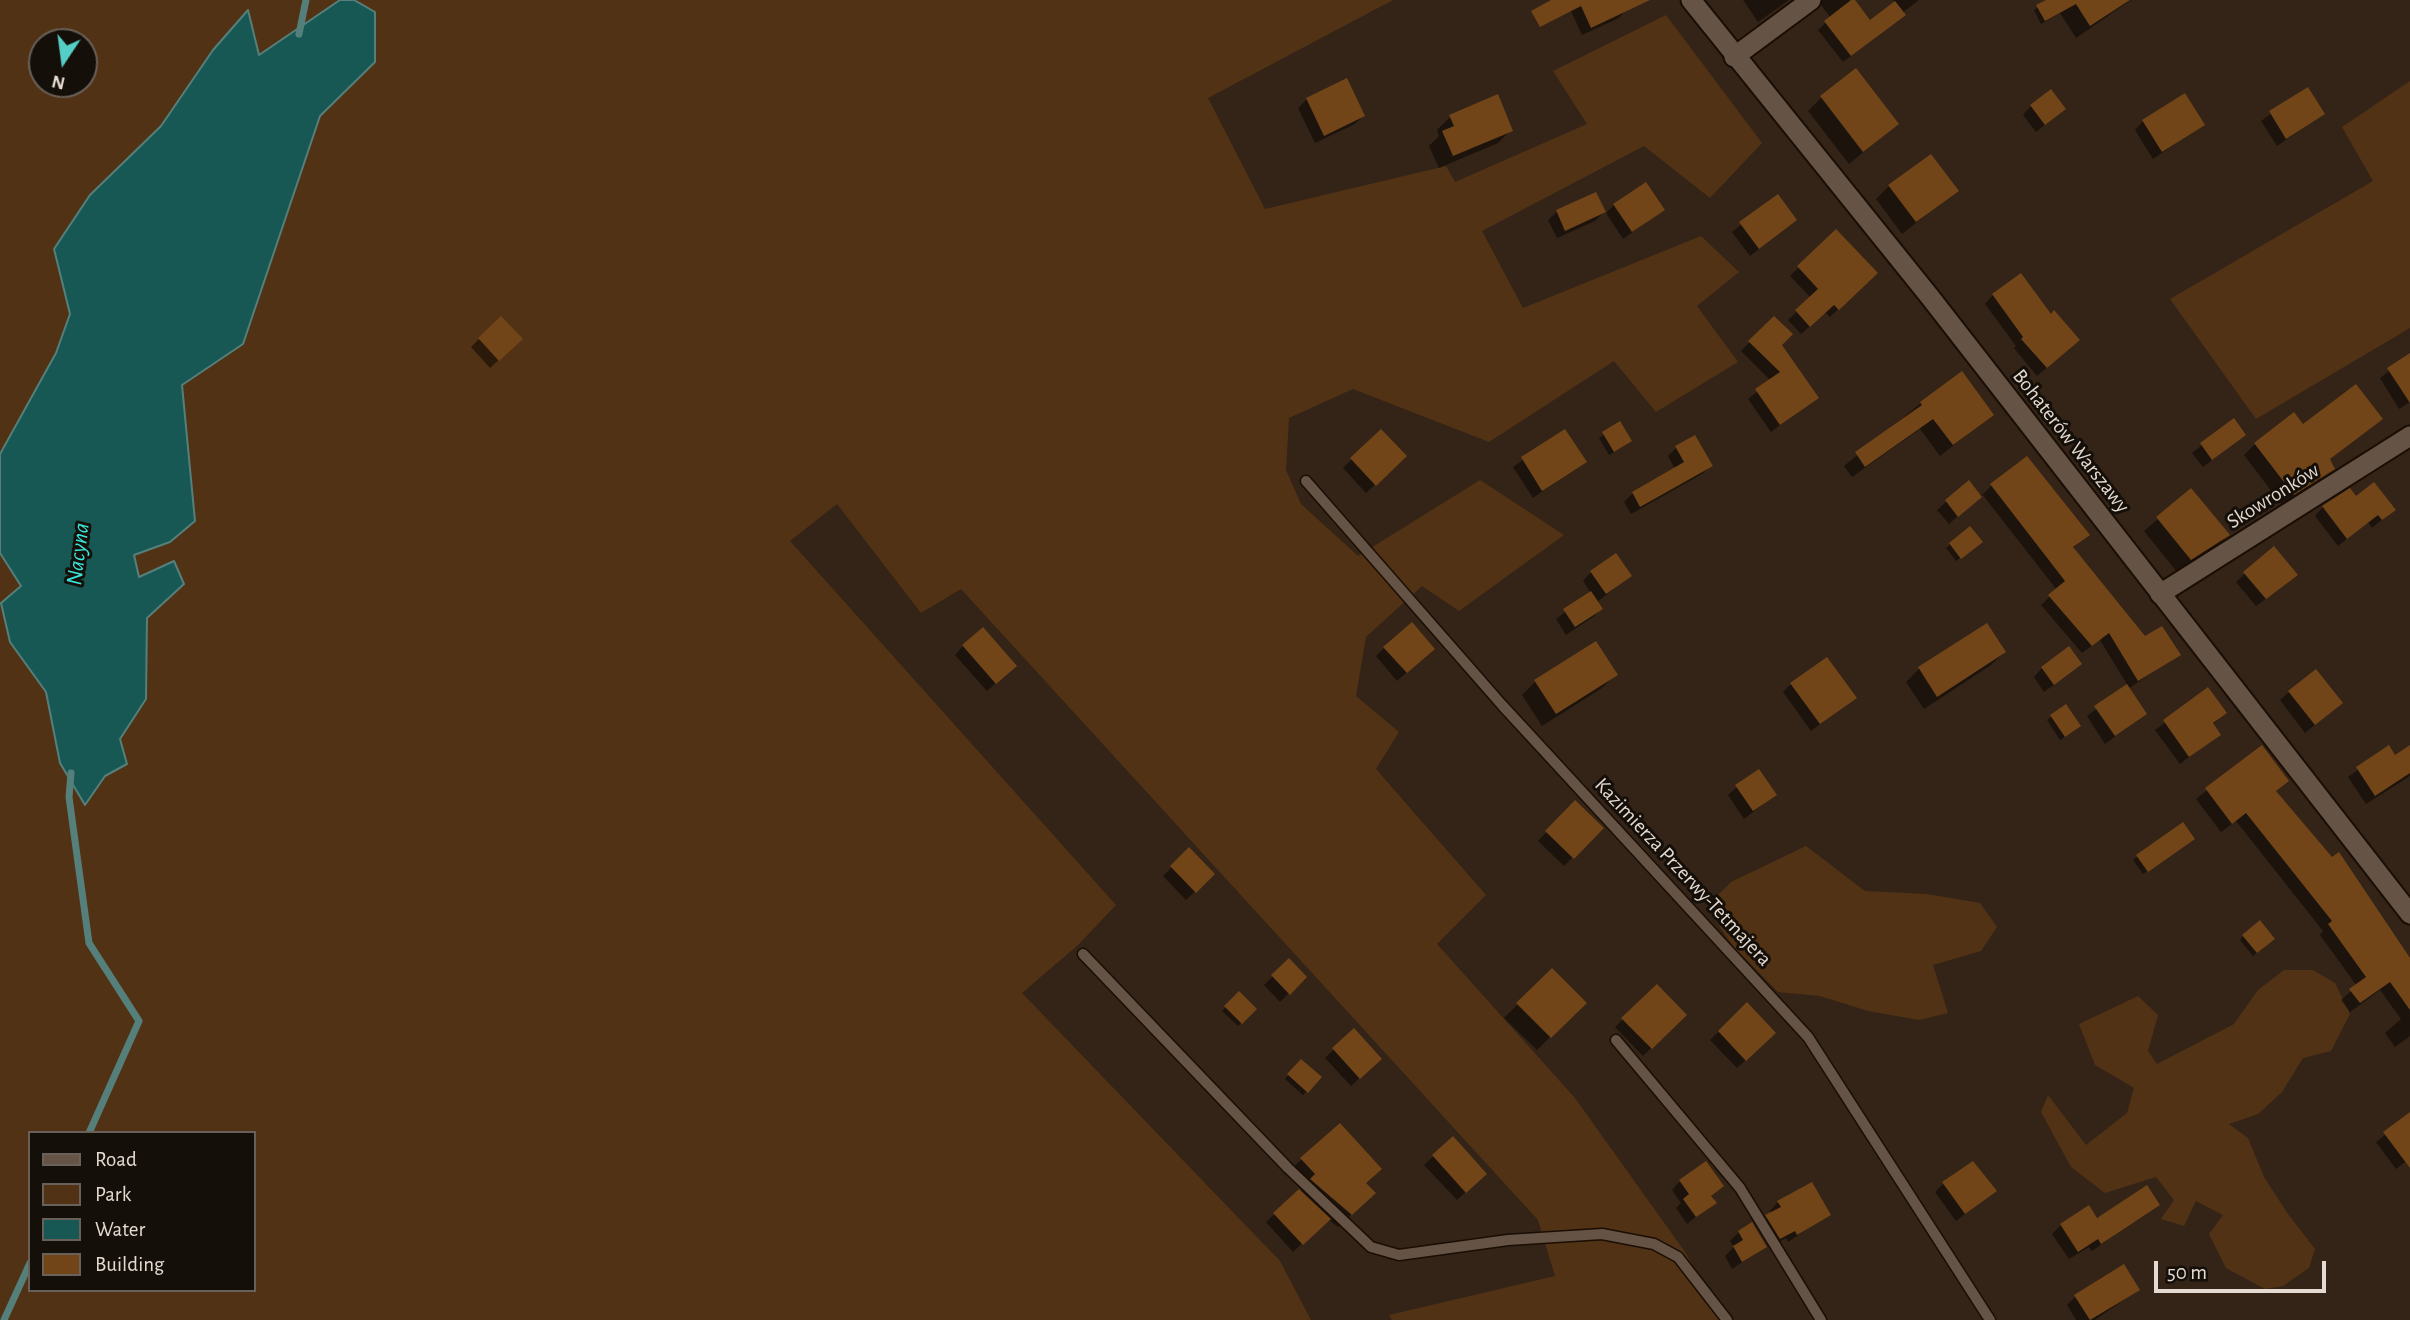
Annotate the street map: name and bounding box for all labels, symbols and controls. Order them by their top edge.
north arrow [28,28,98,98]
text: N [50,71,67,93]
street label: Bohaterów Warszawy [2007,364,2135,518]
street label: Skowronków [2222,458,2324,534]
water label: Nacyna [60,521,96,587]
street label: Kazimierza Przerwy-Tetmajera [1589,773,1777,971]
legend [28,1131,256,1292]
text: Road [95,1149,137,1170]
text: Park [95,1184,131,1205]
text: Water [95,1219,145,1240]
scale bar [2158,1246,2330,1290]
text: Building [95,1254,164,1275]
text: 50 m [2167,1262,2207,1283]

